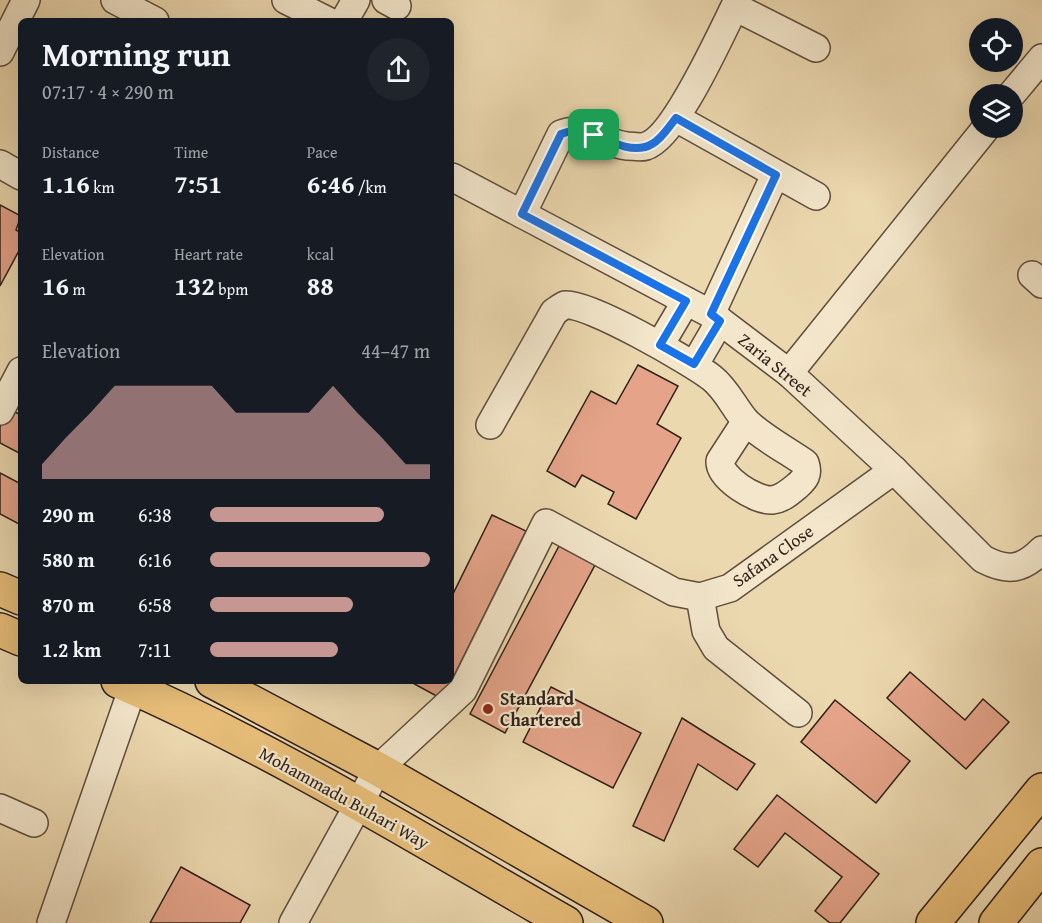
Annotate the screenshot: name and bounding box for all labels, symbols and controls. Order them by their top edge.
map controls [969,18,1023,138]
button: locate [969,18,1023,72]
text: Morning run [42,30,231,78]
button: share [367,38,430,101]
text: 07:17 · 4 × 290 m [42,77,174,106]
button: layers [969,84,1023,138]
pin [568,109,619,160]
icon: arrive [577,118,610,151]
text: Distance [42,140,99,164]
text: Time [174,140,208,164]
text: Pace [307,140,337,164]
text: 1.16 [42,164,90,203]
text: 7:51 [174,164,222,203]
text: 6:46 [307,164,354,203]
text: km [90,175,114,199]
text: /km [354,175,387,199]
text: Elevation [42,242,105,266]
text: Heart rate [174,242,243,266]
text: kcal [307,242,334,266]
text: 16 [42,266,69,305]
text: 132 [174,266,215,305]
text: 88 [307,266,334,305]
text: m [69,277,86,301]
text: bpm [215,277,248,301]
street label: Zaria Street [732,326,819,403]
text: Elevation [42,336,120,365]
text: 44–47 m [361,336,430,365]
text: 290 m [42,500,95,529]
text: 6:38 [138,500,172,529]
street label: Safana Close [727,518,819,594]
text: 580 m [42,545,95,574]
text: 6:16 [138,545,172,574]
text: 870 m [42,590,95,619]
text: 6:58 [138,590,172,619]
text: 1.2 km [42,635,101,664]
text: 7:11 [138,635,172,664]
place label: Standard Chartered [500,685,582,733]
marker: Standard Chartered [481,702,495,716]
street label: Mohammadu Buhari Way [254,739,434,856]

